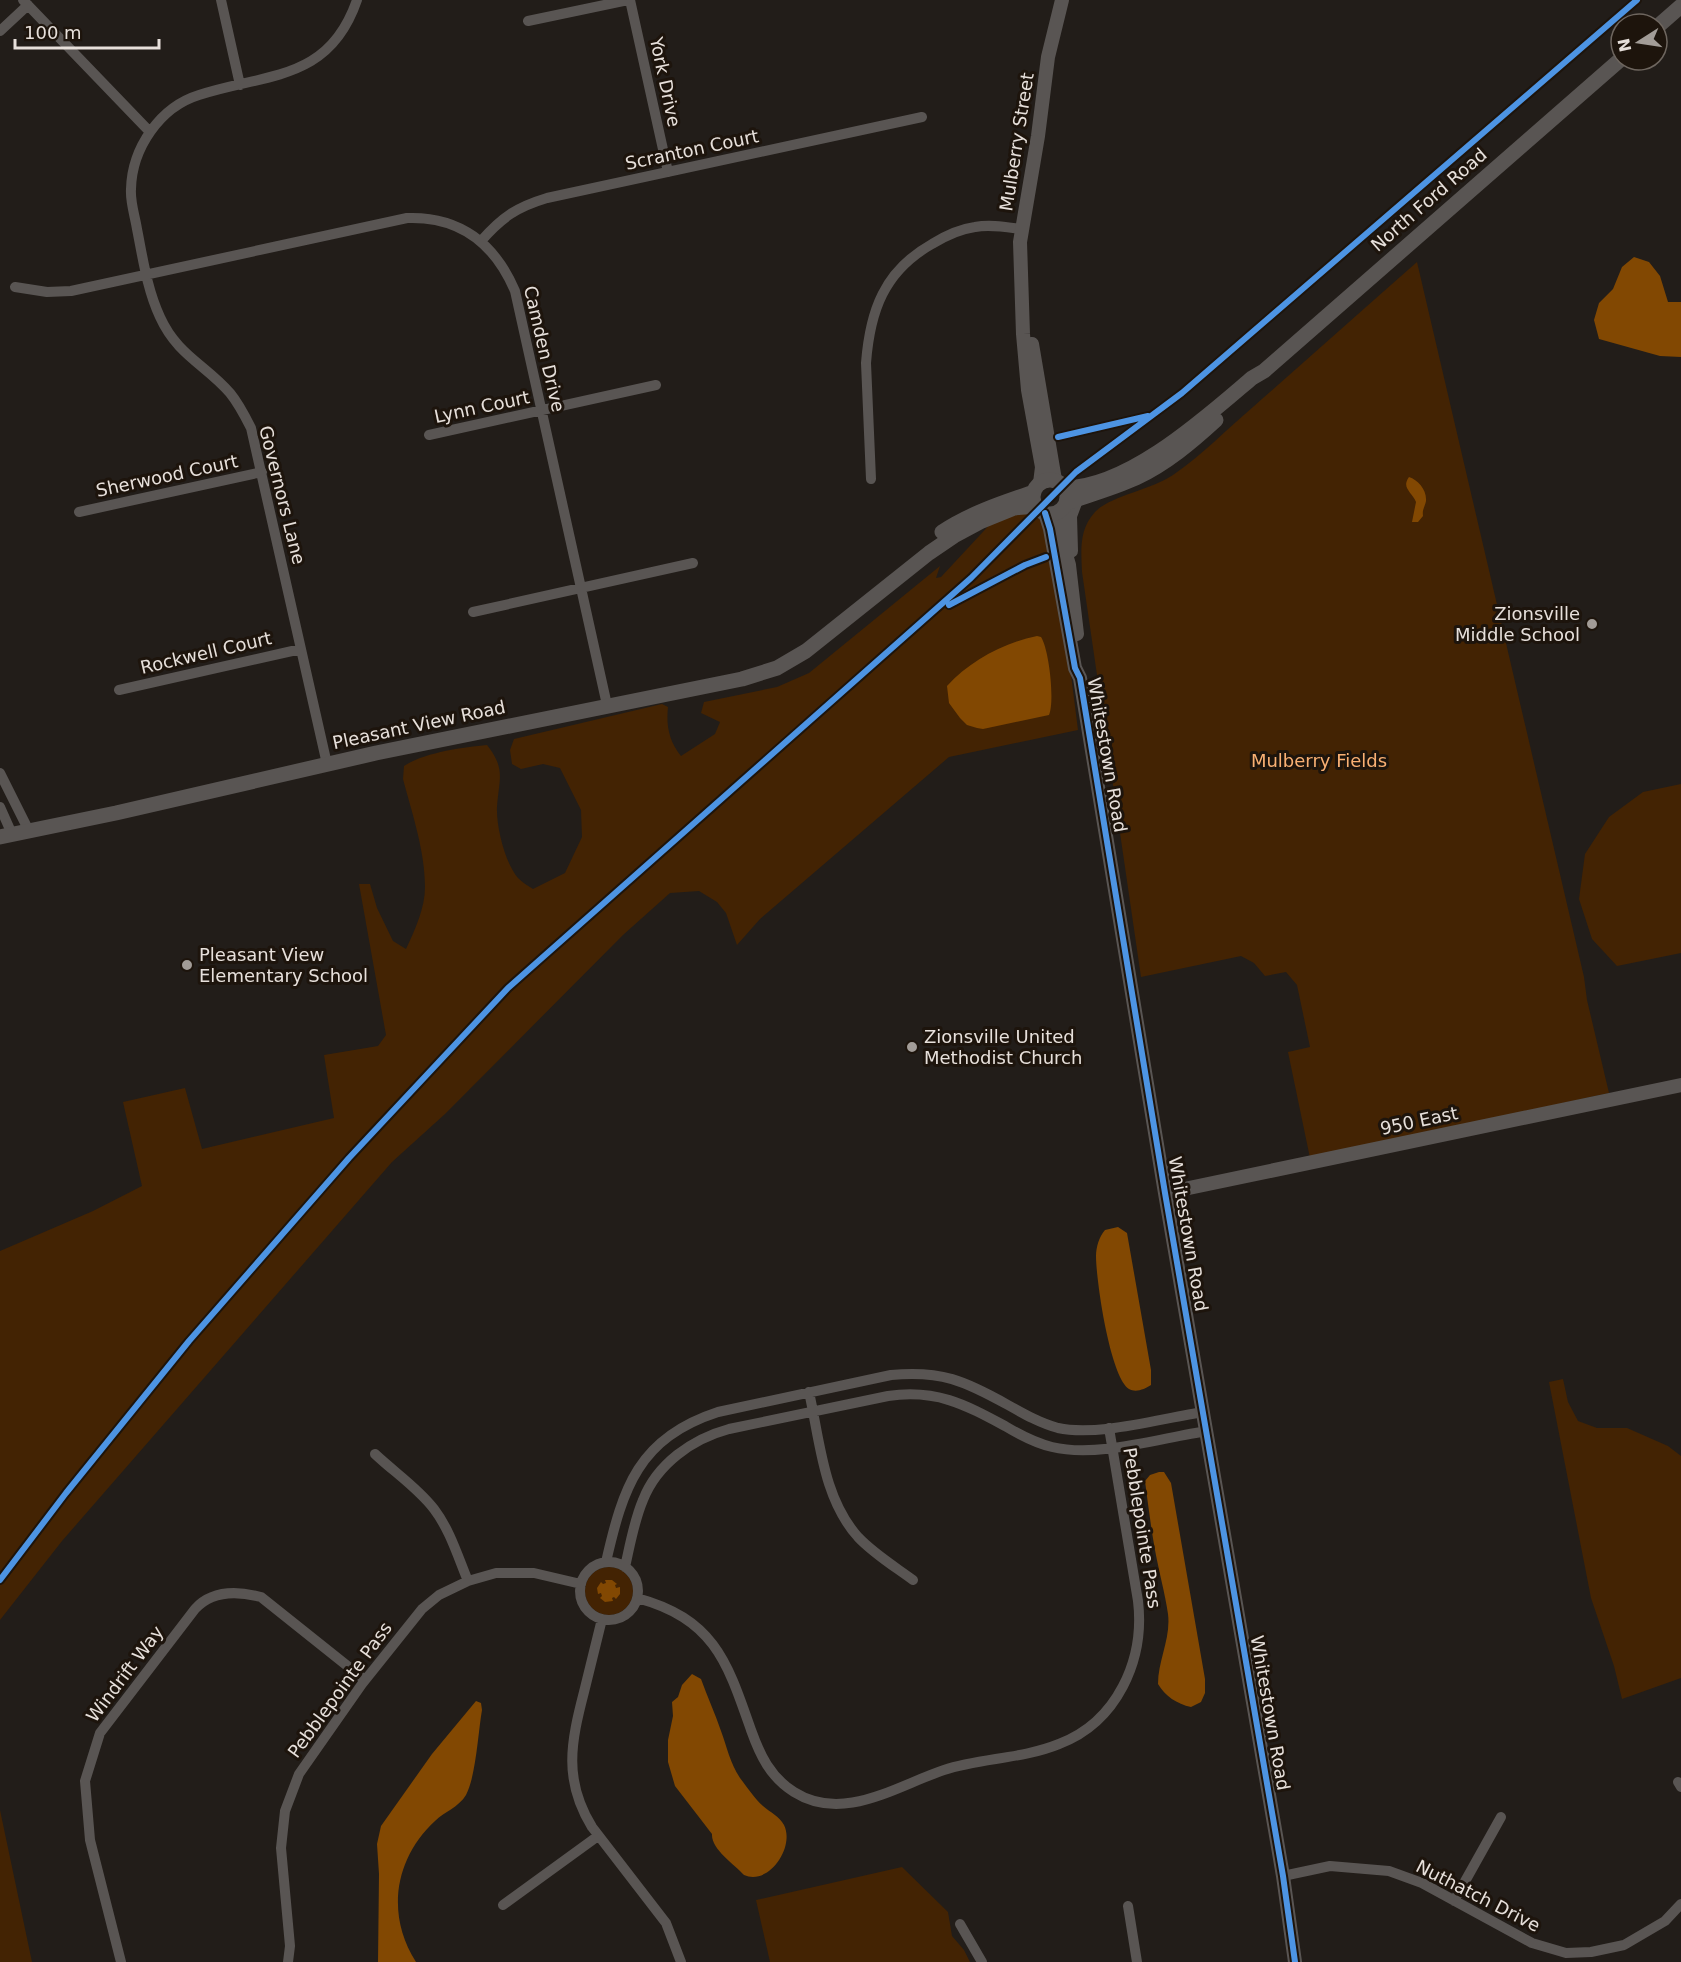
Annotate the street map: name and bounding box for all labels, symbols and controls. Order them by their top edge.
scale bar [15,12,159,50]
north arrow [1609,12,1669,72]
text: 100 m [24,22,82,43]
street label: York Drive [646,34,685,129]
text: N [1614,36,1636,54]
street label: Mulberry Street [995,71,1038,213]
street label: Scranton Court [623,125,761,174]
street label: North Ford Road [1367,144,1491,256]
street label: Camden Drive [520,284,569,414]
street label: Lynn Court [432,386,532,427]
street label: Governors Lane [255,423,310,566]
street label: Sherwood Court [94,450,240,501]
place label: Zionsville Middle School [1455,603,1580,645]
marker: Zionsville Middle School [1585,617,1599,631]
street label: Rockwell Court [138,627,274,678]
street label: Whitestown Road [1084,676,1131,834]
street label: Pleasant View Road [331,696,507,753]
park label: Mulberry Fields [1251,750,1387,771]
place label: Pleasant View Elementary School [199,944,368,986]
marker: Pleasant View Elementary School [180,958,194,972]
place label: Zionsville United Methodist Church [924,1026,1082,1068]
marker: Zionsville United Methodist Church [905,1040,919,1054]
street label: 950 East [1378,1102,1460,1139]
street label: Whitestown Road [1165,1155,1212,1313]
street label: Pebblepointe Pass [1119,1446,1166,1610]
street label: Pebblepointe Pass [283,1618,396,1762]
street label: Windrift Way [82,1621,168,1726]
street label: Whitestown Road [1247,1634,1294,1792]
street label: Nuthatch Drive [1413,1855,1544,1936]

